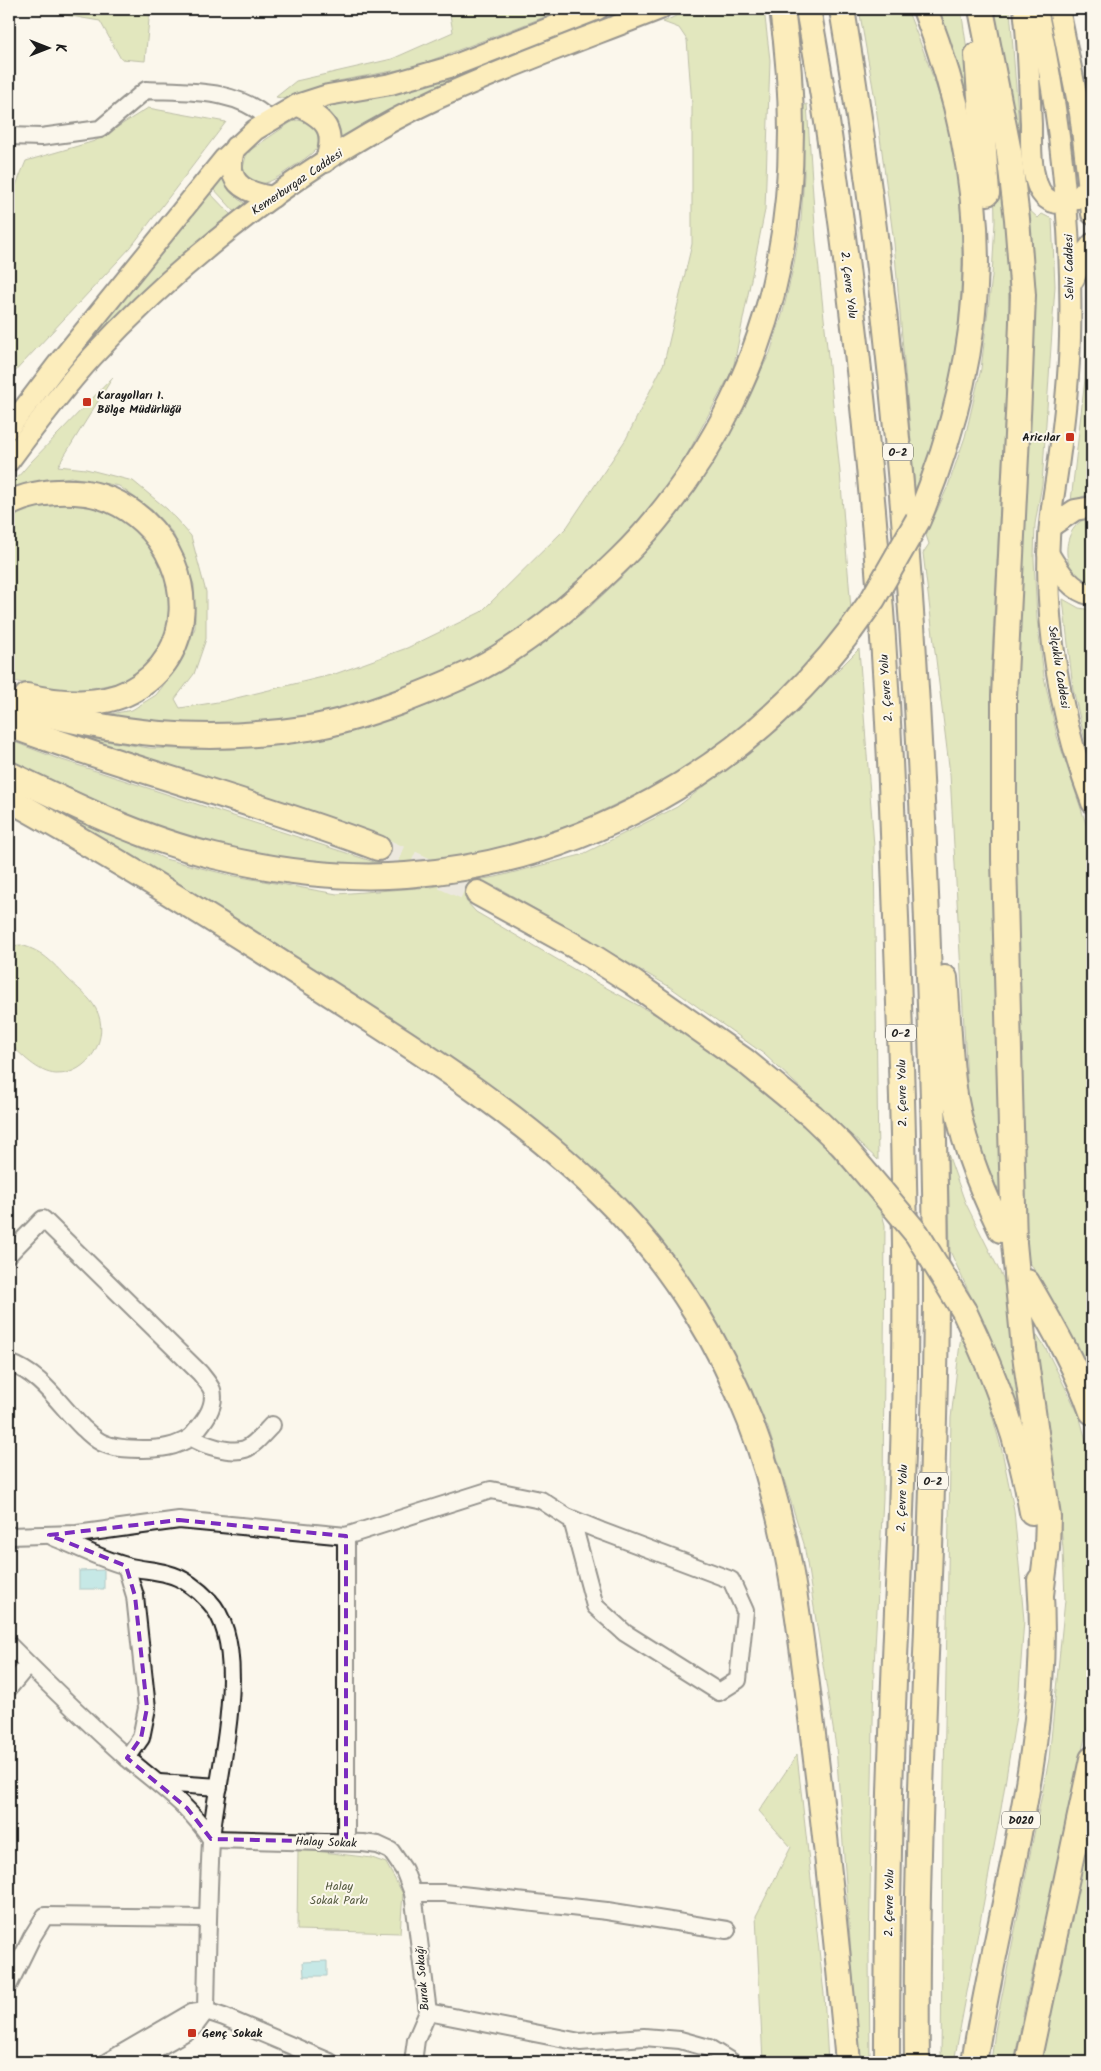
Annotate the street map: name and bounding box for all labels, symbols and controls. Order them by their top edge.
north arrow [22,22,72,72]
text: K [49,44,71,53]
street label: Kemerburgaz Caddesi [248,144,348,220]
street label: Selvi Caddesi [1059,233,1080,300]
street label: 2. Çevre Yolu [835,250,862,320]
place label: Karayolları 1. Bölge Müdürlüğü [97,386,181,419]
marker: Karayolları 1. Bölge Müdürlüğü [81,396,93,408]
place label: Aricılar [1022,428,1061,447]
marker: Aricılar [1064,431,1076,443]
road number: O-2 [883,444,913,461]
street label: Selçuklu Caddesi [1043,625,1075,711]
street label: 2. Çevre Yolu [875,653,898,722]
road number: O-2 [886,1024,916,1042]
street label: 2. Çevre Yolu [892,1059,913,1127]
street label: 2. Çevre Yolu [892,1464,913,1532]
road number: O-2 [918,1472,948,1490]
road number: D020 [1002,1812,1040,1828]
street label: Halay Sokak [295,1832,357,1853]
street label: 2. Çevre Yolu [879,1869,900,1937]
park label: Halay Sokak Parkı [310,1877,368,1910]
street label: Burak Sokağı [410,1945,435,2011]
place label: Genç Sokak [202,2024,263,2043]
marker: Genç Sokak [186,2027,198,2039]

